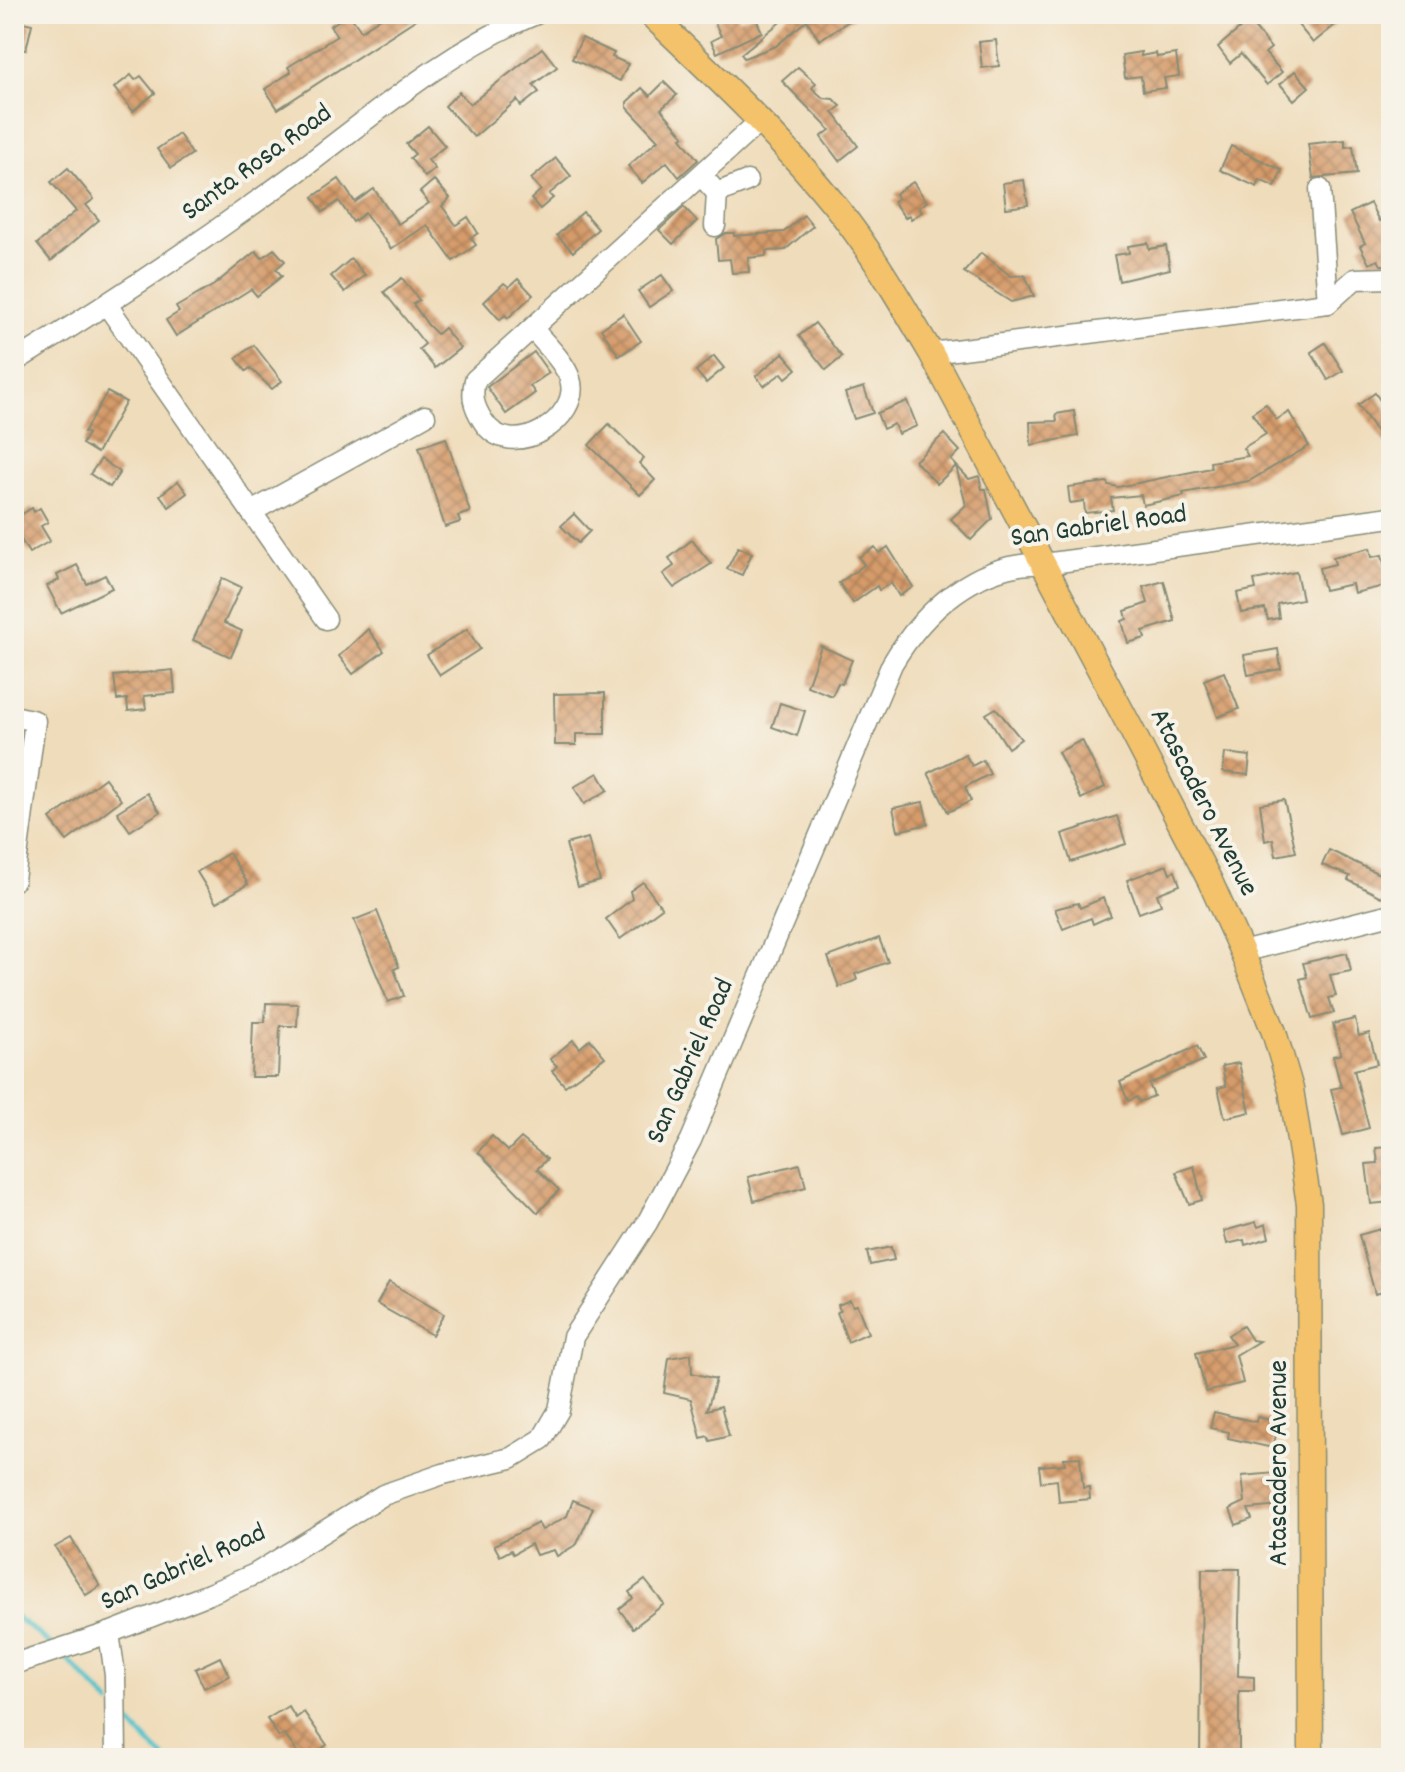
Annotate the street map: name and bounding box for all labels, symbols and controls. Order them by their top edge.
street label: Santa Rosa Road [174,95,342,233]
street label: San Gabriel Road [1008,496,1190,560]
street label: Atascadero Avenue [1137,702,1267,904]
street label: San Gabriel Road [638,973,746,1151]
street label: Atascadero Avenue [1261,1360,1301,1566]
street label: San Gabriel Road [95,1515,273,1623]

